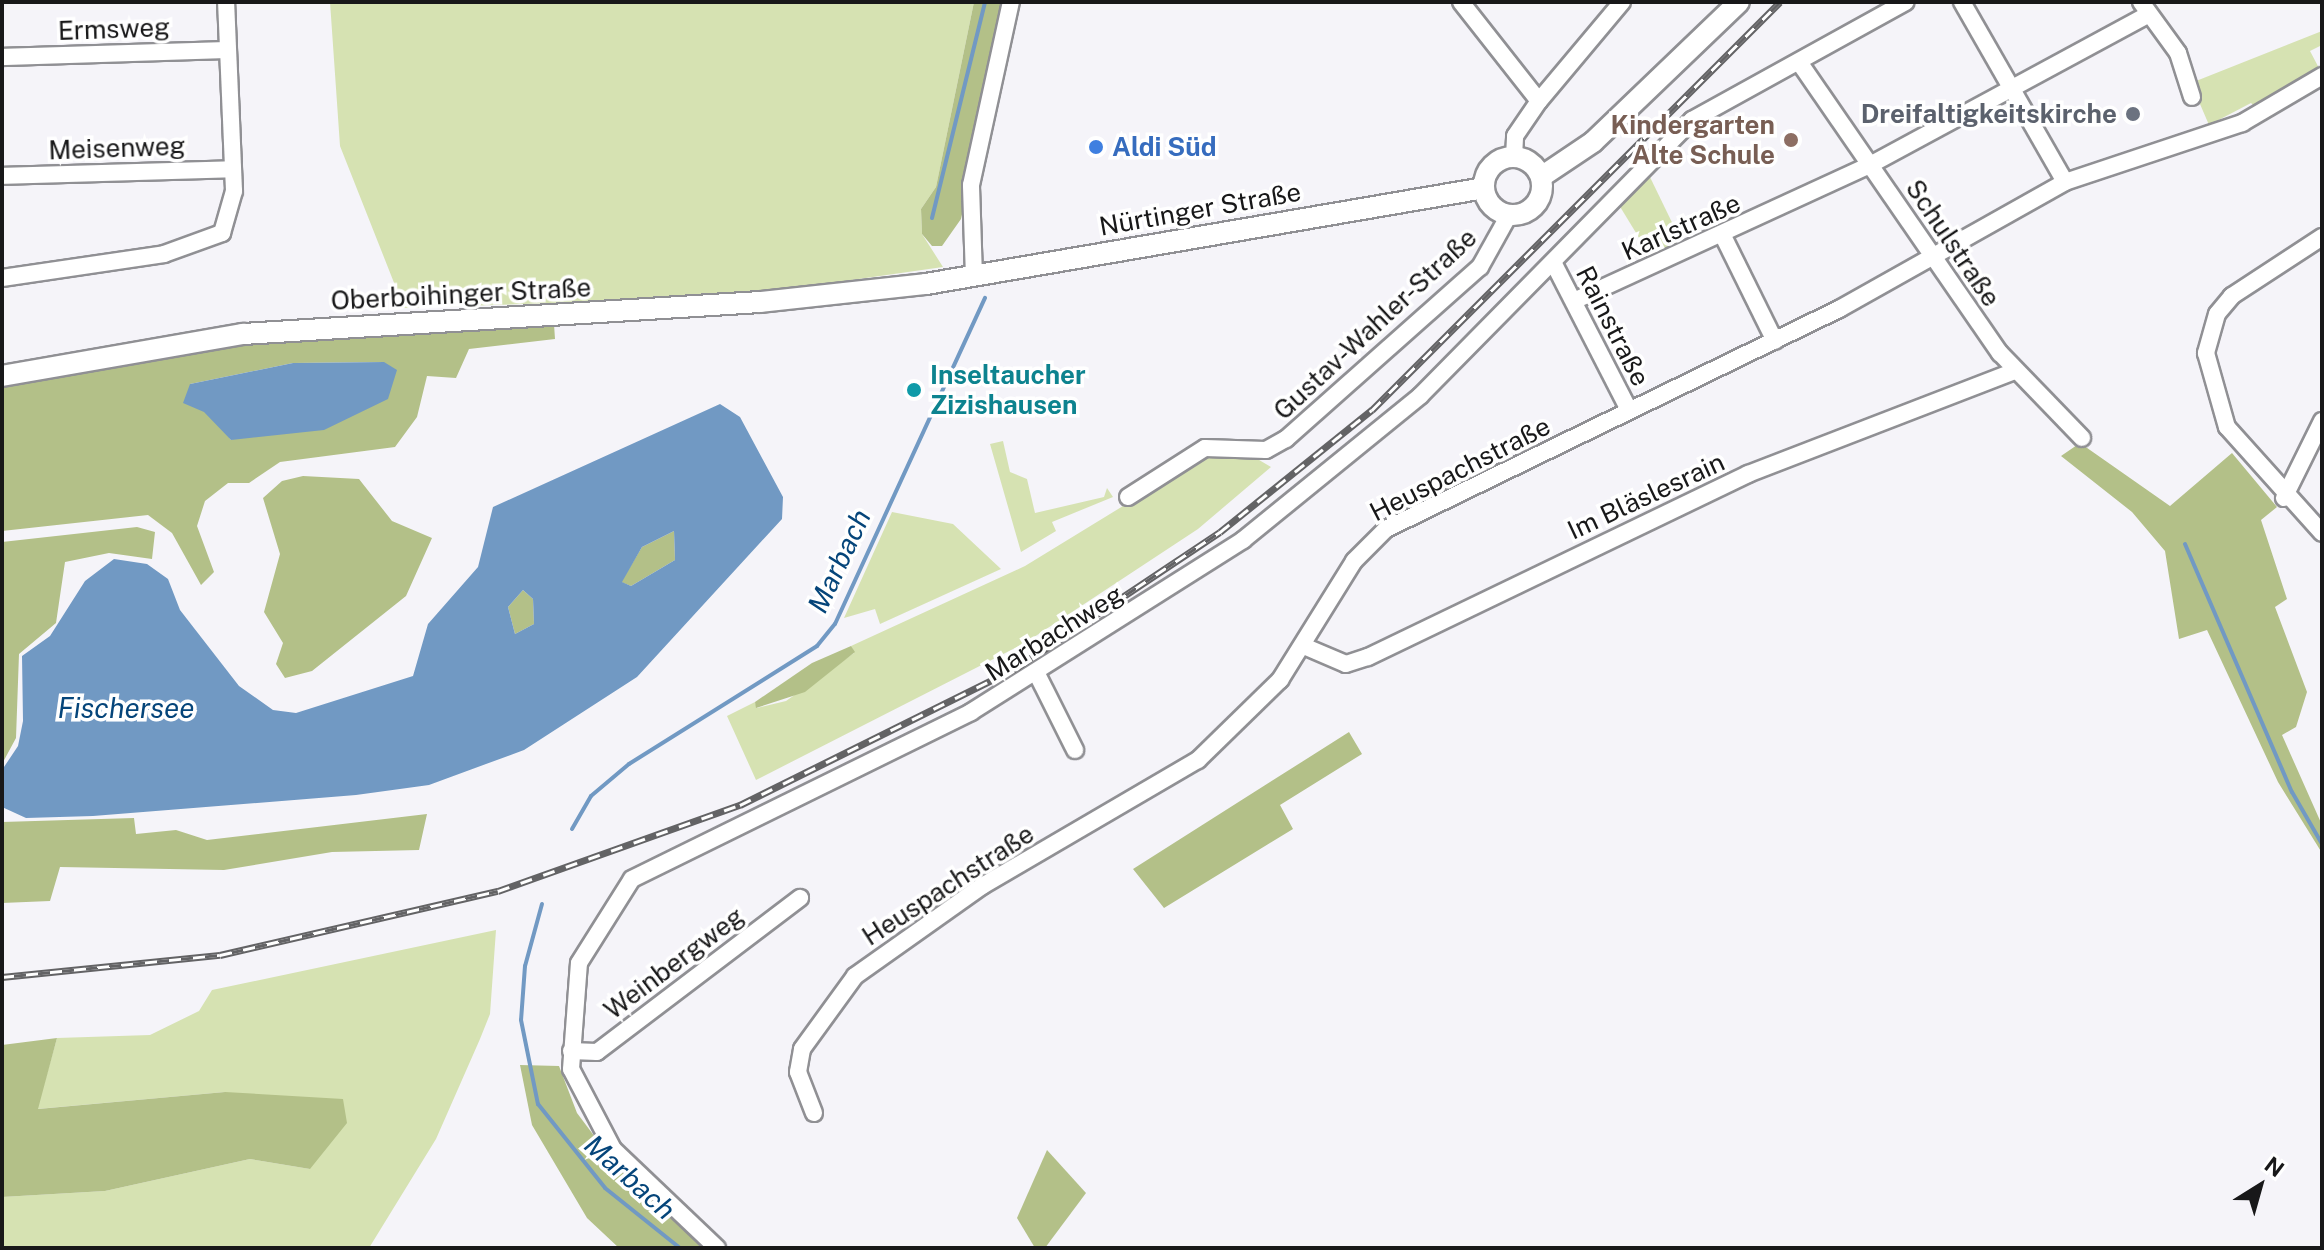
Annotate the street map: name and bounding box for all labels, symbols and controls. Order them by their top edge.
street label: Ermsweg [57,11,171,47]
place label: Dreifaltigkeitskirche [1861,98,2117,130]
marker: Dreifaltigkeitskirche [2124,105,2142,123]
place label: Kindergarten Alte Schule [1611,109,1775,170]
street label: Meisenweg [48,130,186,166]
place label: Aldi Süd [1112,131,1217,163]
marker: Kindergarten Alte Schule [1782,131,1800,149]
marker: Aldi Süd [1087,138,1105,156]
street label: Schulstraße [1899,174,2007,312]
street label: Nürtinger Straße [1097,176,1303,242]
street label: Karlstraße [1617,187,1745,267]
street label: Gustav-Wahler-Straße [1267,222,1483,426]
street label: Rainstraße [1570,261,1656,391]
street label: Oberboihinger Straße [330,272,592,316]
place label: Inseltaucher Zizishausen [930,359,1086,420]
marker: Inseltaucher Zizishausen [905,381,923,399]
street label: Heuspachstraße [1365,410,1555,528]
street label: Im Bläslesrain [1563,446,1729,546]
water label: Marbach [800,504,878,618]
street label: Marbachweg [979,578,1129,688]
water label: Fischersee [58,691,194,725]
street label: Heuspachstraße [856,818,1040,952]
street label: Weinbergweg [598,900,750,1026]
water label: Marbach [578,1128,682,1226]
north arrow [2220,1146,2300,1226]
text: N [2260,1151,2289,1182]

